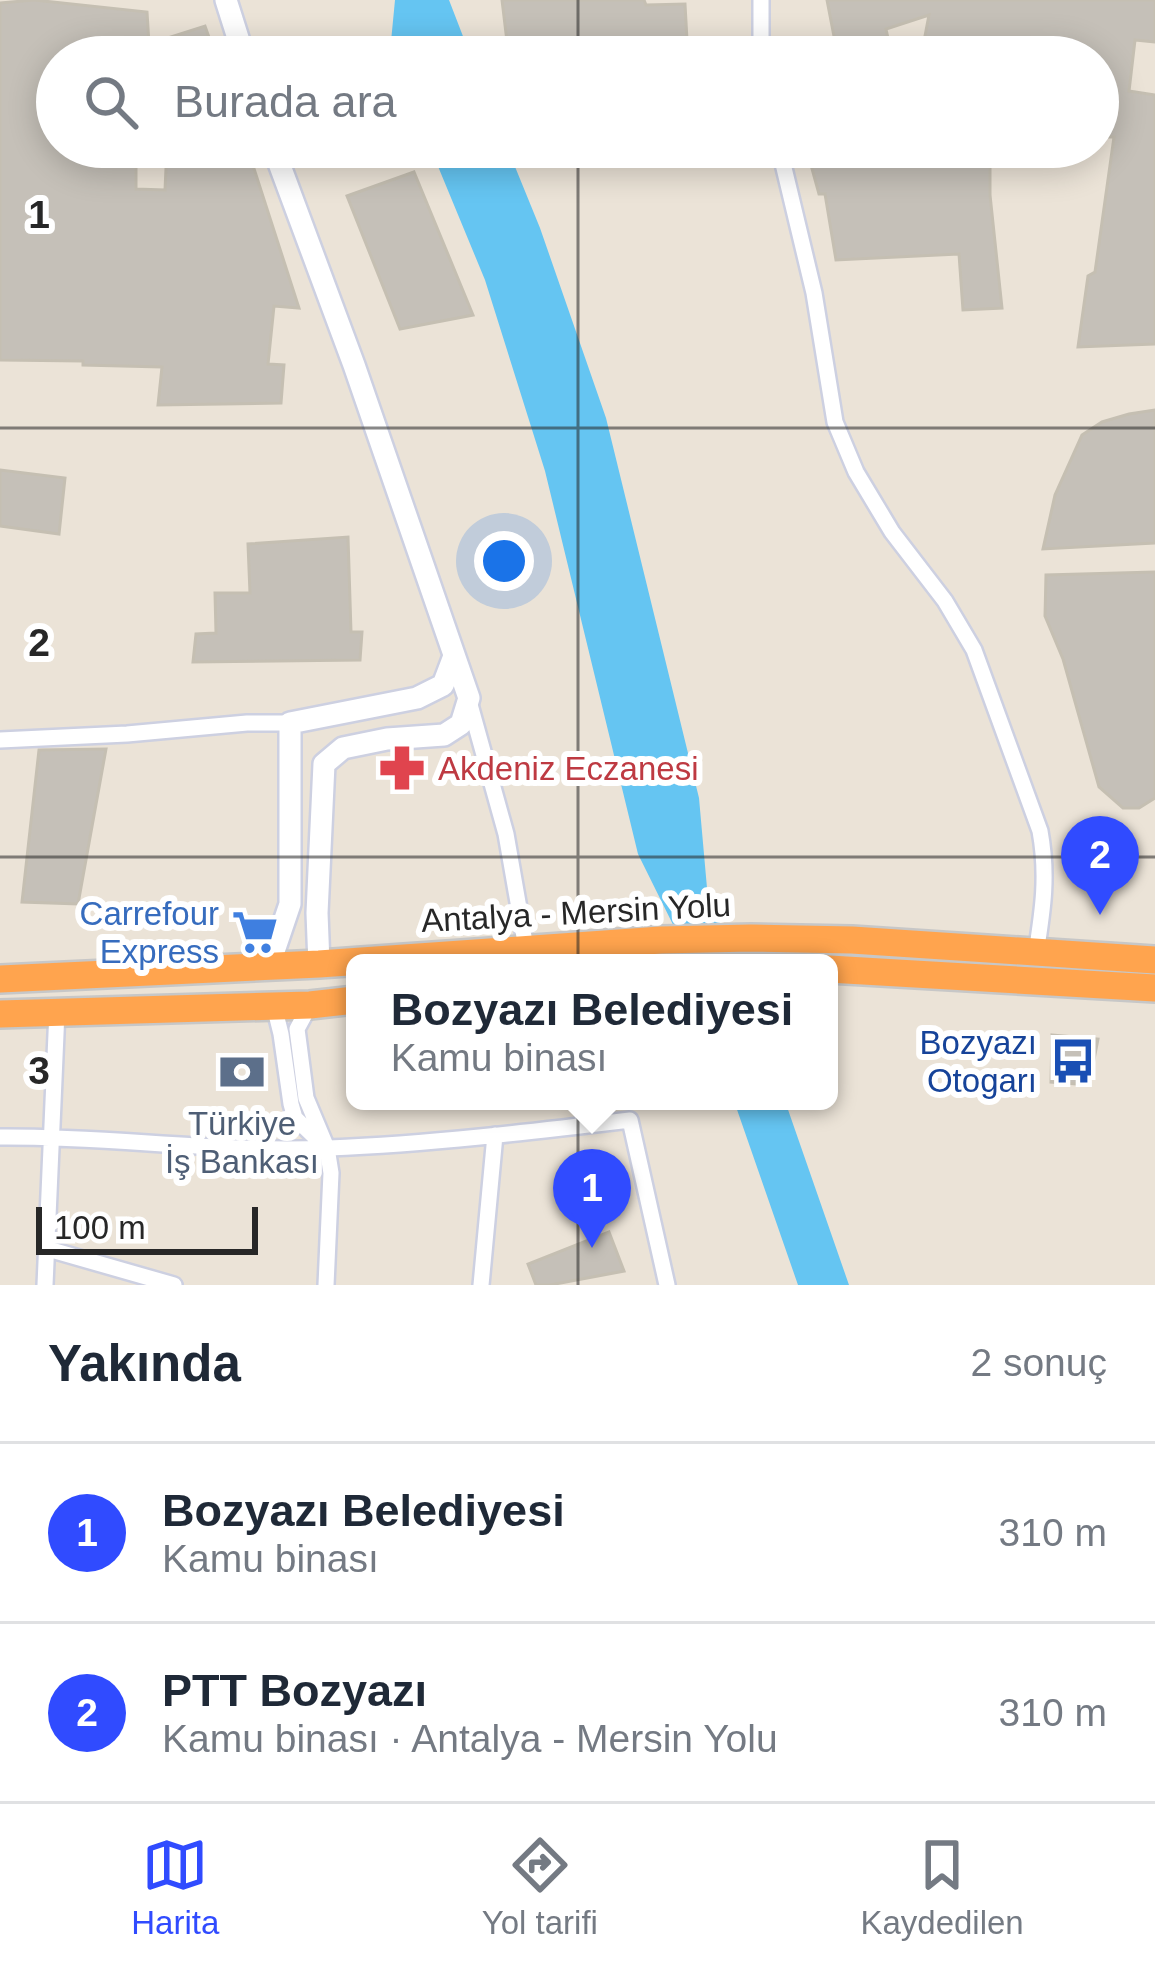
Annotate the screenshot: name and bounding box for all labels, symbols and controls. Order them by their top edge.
search box [36,36,1119,168]
icon: search [78,69,144,135]
text: Burada ara [174,76,397,127]
text: 1 [28,193,50,236]
your location [474,531,534,591]
text: 2 [28,621,50,664]
pharmacy icon: Akdeniz Eczanesi [377,743,427,793]
place label: Akdeniz Eczanesi [438,750,698,787]
pin: 2 [1061,816,1139,915]
street label: Antalya - Mersin Yolu [420,886,732,939]
place label: Carrefour Express [80,895,219,970]
supermarket icon: Carrefour Express [230,907,280,957]
popup [346,954,838,1110]
text: Bozyazı Belediyesi [391,984,793,1035]
place label: Bozyazı Otogarı [920,1024,1037,1099]
text: Kamu binası [391,1036,607,1079]
bus stop icon: Bozyazı Otogarı [1048,1036,1098,1086]
bank icon: Türkiye İş Bankası [217,1047,267,1097]
text: 3 [28,1049,50,1092]
place label: Türkiye İş Bankası [165,1105,319,1180]
pin: 1 [553,1149,631,1248]
scale bar [36,1201,258,1254]
text: 100 m [54,1209,146,1246]
text: Yakında [48,1335,241,1392]
text: 2 sonuç [970,1341,1107,1384]
text: Bozyazı Belediyesi [162,1485,565,1536]
text: 1 [76,1511,98,1554]
text: 310 m [999,1511,1107,1554]
text: Kamu binası [162,1537,379,1580]
text: PTT Bozyazı [162,1665,427,1716]
text: 2 [76,1691,98,1734]
text: 310 m [999,1691,1107,1734]
text: Kamu binası · Antalya - Mersin Yolu [162,1717,778,1760]
tab: Harita [131,1832,219,1942]
tab: Yol tarifi [482,1832,598,1942]
tab: Kaydedilen [860,1832,1024,1942]

